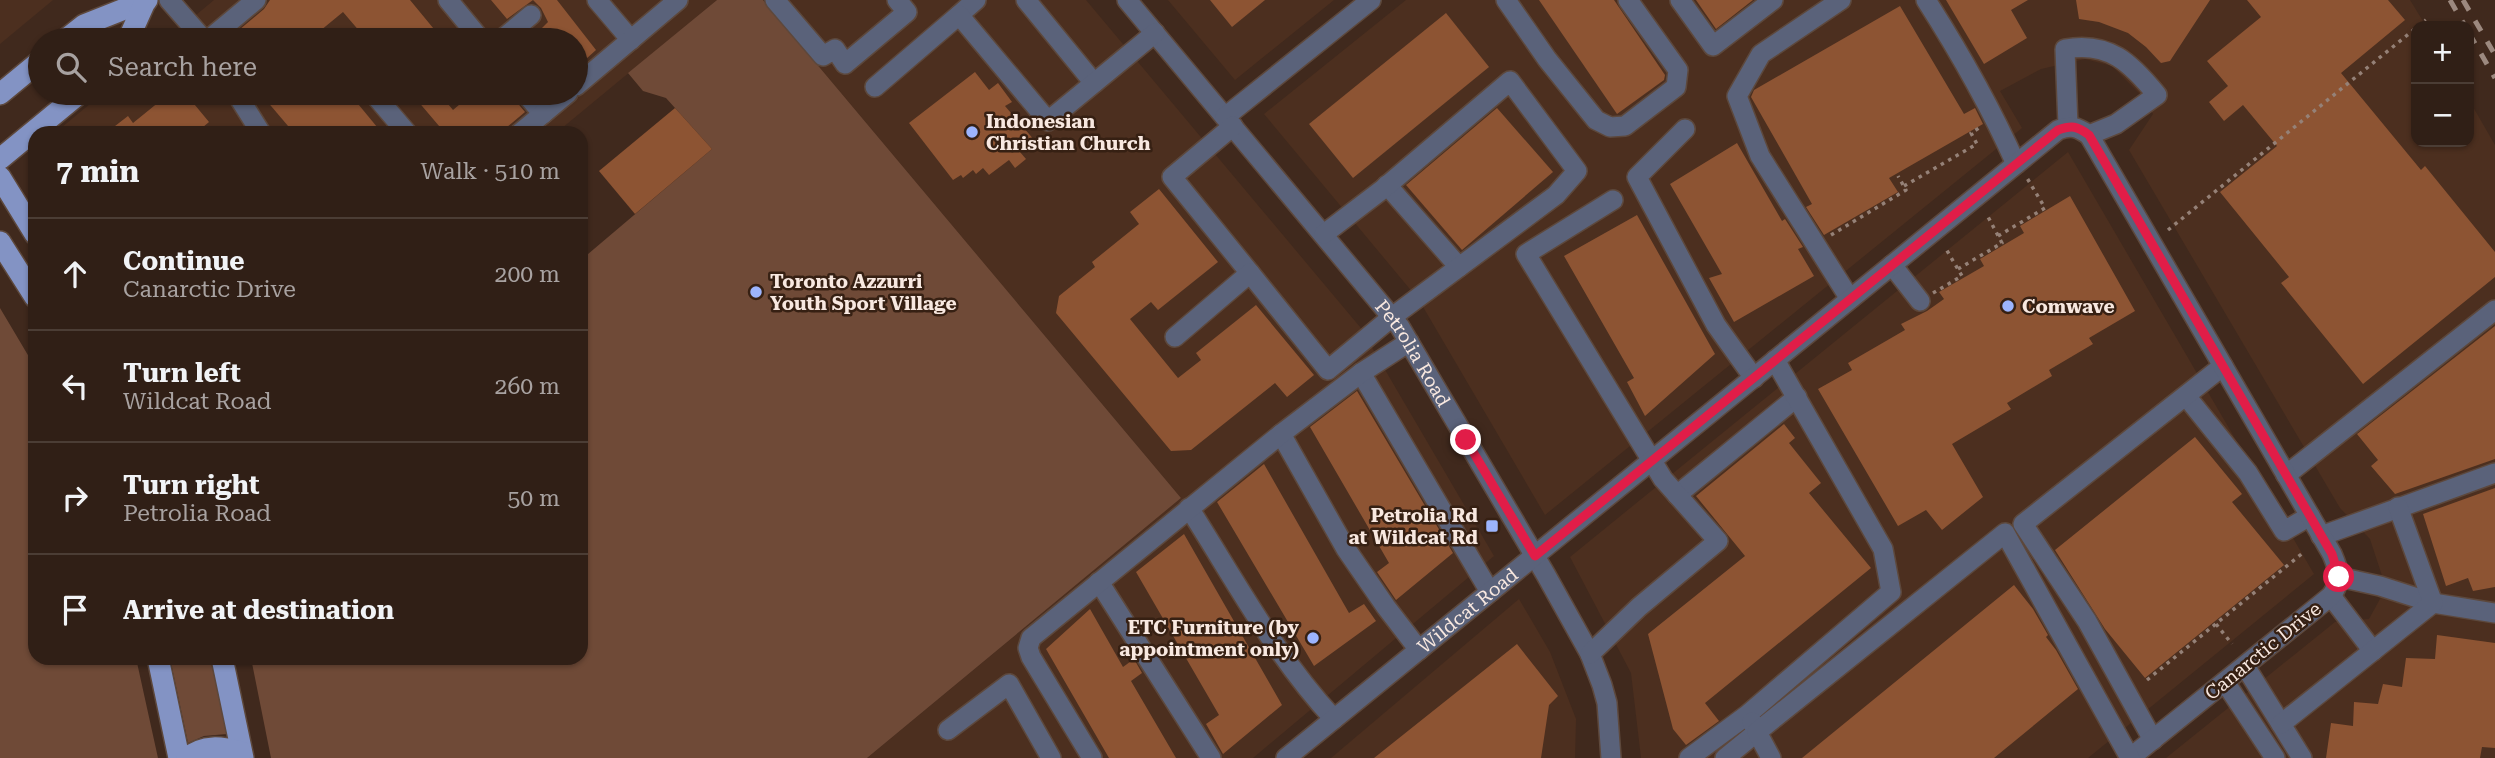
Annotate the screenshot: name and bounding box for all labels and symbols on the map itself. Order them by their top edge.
place label: Indonesian Christian Church [986,110,1151,155]
marker: Indonesian Christian Church [964,124,980,140]
place label: Toronto Azzurri Youth Sport Village [770,270,957,315]
marker: Toronto Azzurri Youth Sport Village [748,284,764,300]
street label: Petrolia Road [1371,295,1456,411]
place label: Comwave [2022,295,2115,318]
marker: Comwave [2000,298,2016,314]
route end [1450,424,1481,455]
place label: Petrolia Rd at Wildcat Rd [1349,504,1478,549]
marker: Petrolia Rd at Wildcat Rd [1484,518,1500,534]
route start [2323,561,2354,592]
street label: Wildcat Road [1413,563,1522,658]
street label: Canarctic Drive [2200,597,2326,705]
place label: ETC Furniture (by appointment only) [1119,616,1300,661]
marker: ETC Furniture (by appointment only) [1305,630,1321,646]

